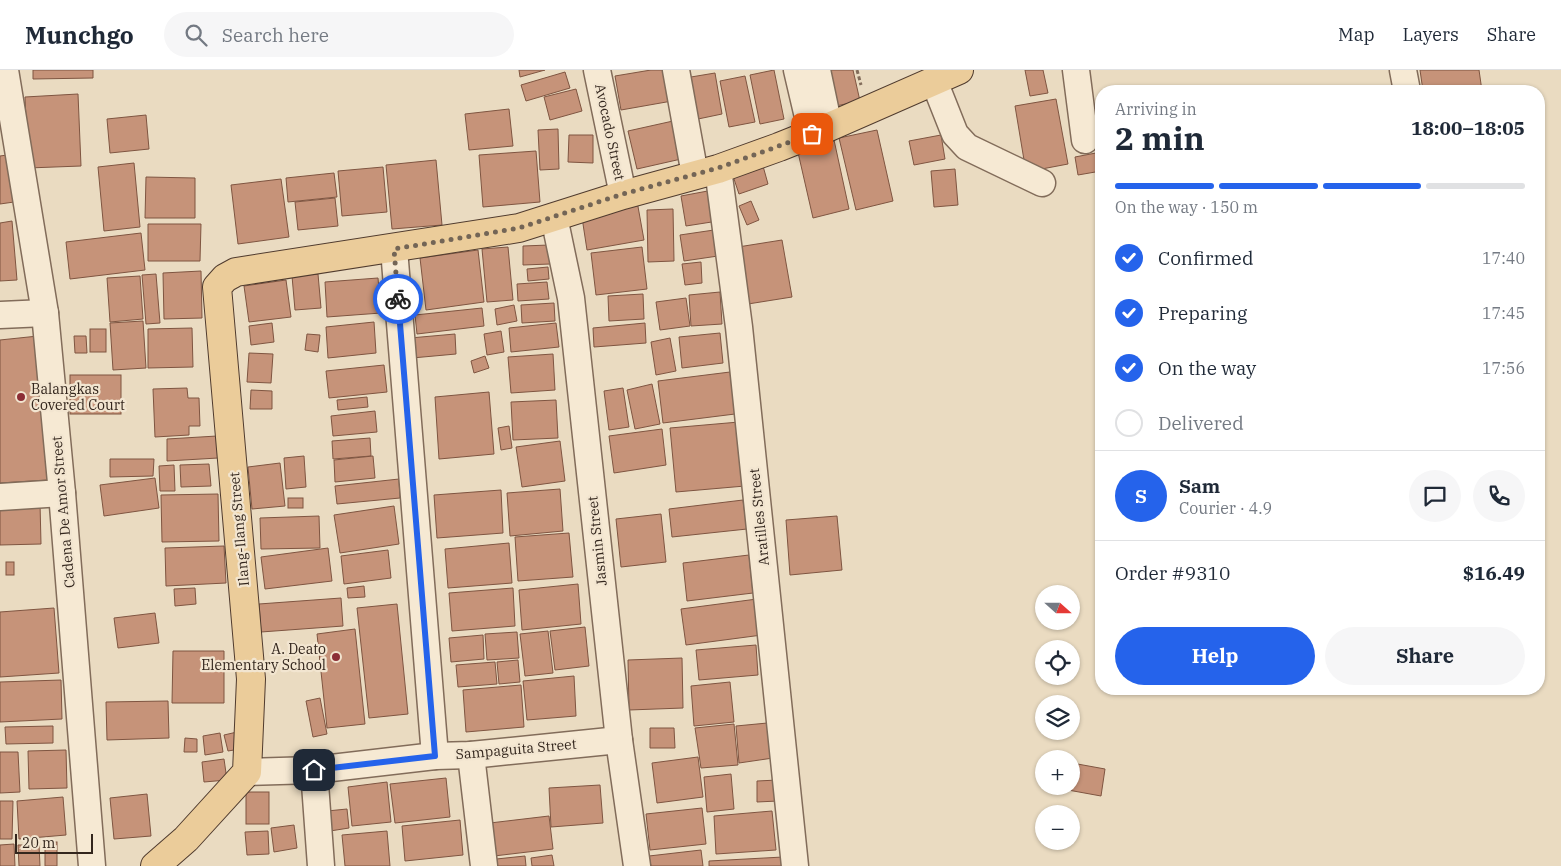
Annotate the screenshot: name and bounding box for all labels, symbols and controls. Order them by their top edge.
search box [164,12,514,57]
text: Munchgo [25,19,134,51]
icon: search [182,21,210,49]
text: Search here [222,23,329,47]
text: Map [1338,23,1375,46]
text: Layers [1403,23,1459,46]
text: Share [1487,23,1536,46]
street label: Avocado Street [591,82,629,182]
text: Arriving in [1115,99,1197,119]
pin [791,113,833,155]
text: 18:00–18:05 [1411,116,1525,140]
text: 2 min [1115,117,1205,159]
icon: bag [798,120,826,148]
text: On the way · 150 m [1115,197,1258,217]
icon: check [1115,244,1143,272]
text: Confirmed [1158,246,1253,270]
text: 17:40 [1482,248,1525,268]
courier [373,274,423,324]
icon: bike [384,285,412,313]
icon: check [1115,299,1143,327]
text: Preparing [1158,301,1247,325]
text: 17:45 [1482,303,1525,323]
icon: check [1115,354,1143,382]
text: On the way [1158,356,1256,380]
text: 17:56 [1482,358,1525,378]
place label: Balangkas Covered Court [31,380,125,414]
marker: Balangkas Covered Court [15,391,27,403]
text: Delivered [1158,411,1244,435]
street label: Cadena De Amor Street [47,435,79,589]
street label: Aratilles Street [745,467,773,567]
button: chat [1409,470,1461,522]
button: phone [1473,470,1525,522]
street label: Ilang-Ilang Street [225,471,253,587]
text: Sam [1179,474,1220,498]
text: S [1135,484,1147,508]
street label: Jasmin Street [583,495,611,587]
text: Courier · 4.9 [1179,498,1272,518]
text: Order #9310 [1115,561,1230,585]
text: $16.49 [1463,561,1525,585]
north arrow [1035,585,1080,630]
map controls [1035,585,1080,850]
button: Help [1115,627,1315,685]
button: Share [1325,627,1525,685]
place label: A. Deato Elementary School [201,640,326,674]
button: locate [1035,640,1080,685]
marker: A. Deato Elementary School [330,651,342,663]
button: layers [1035,695,1080,740]
street label: Sampaguita Street [455,735,577,763]
pin [293,749,335,791]
button: + [1035,750,1080,795]
icon: home [300,756,328,784]
button: − [1035,805,1080,850]
scale bar [15,831,92,854]
text: 20 m [22,834,55,852]

